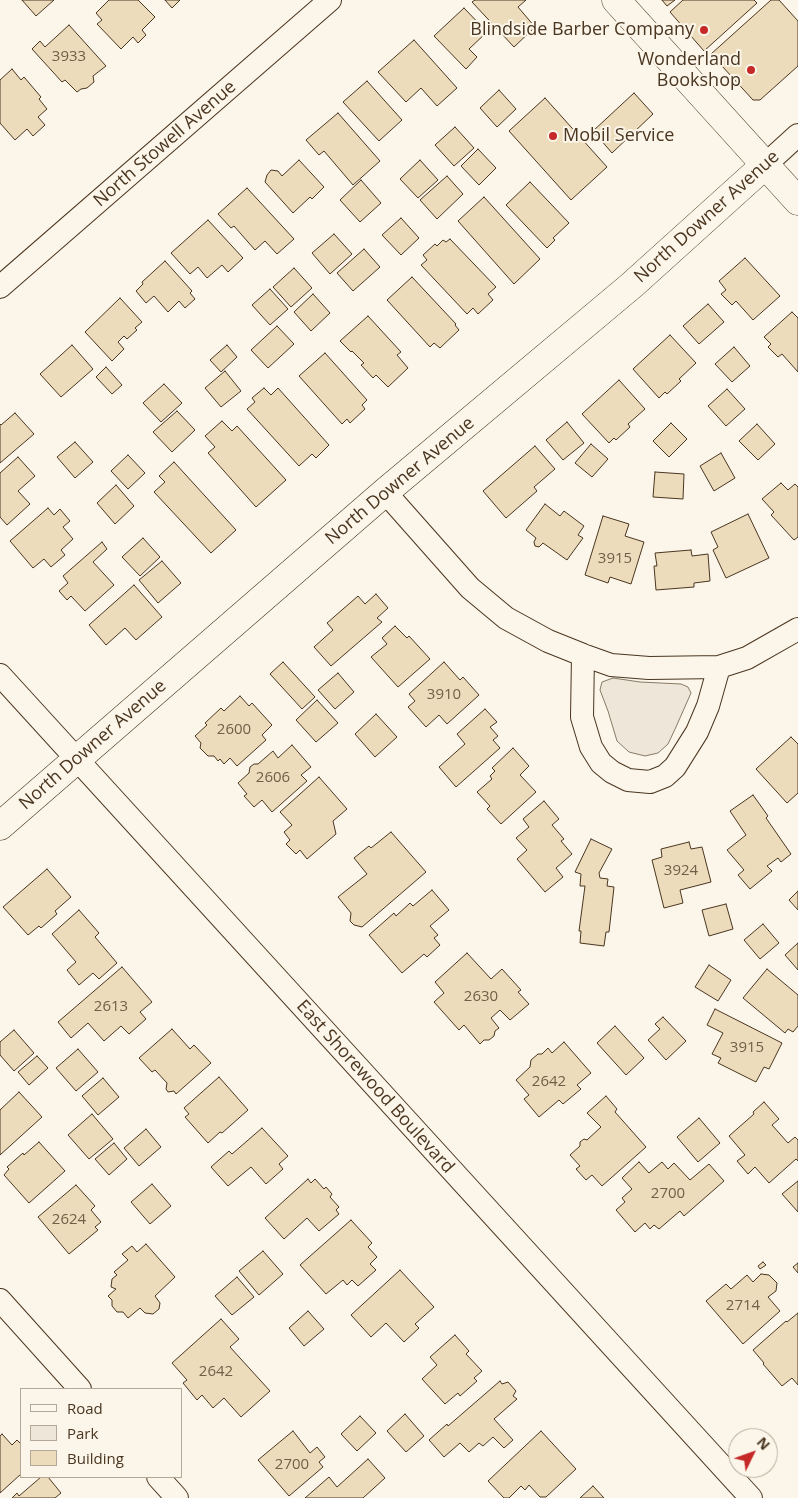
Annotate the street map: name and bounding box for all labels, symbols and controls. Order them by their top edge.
place label: Blindside Barber Company [470,19,694,41]
marker: Blindside Barber Company [698,24,710,36]
house number: 3933 [52,48,86,66]
place label: Wonderland Bookshop [637,49,741,92]
marker: Wonderland Bookshop [745,64,757,76]
street label: North Stowell Avenue [89,76,241,212]
place label: Mobil Service [563,125,674,147]
marker: Mobil Service [547,130,559,142]
street label: North Downer Avenue [630,146,784,288]
street label: North Downer Avenue [321,412,479,550]
house number: 3915 [598,550,632,568]
street label: North Downer Avenue [15,675,171,815]
house number: 3910 [427,686,461,704]
house number: 2600 [217,721,251,739]
house number: 2606 [256,769,290,787]
house number: 3924 [664,862,698,880]
house number: 2630 [464,988,498,1006]
street label: East Shorewood Boulevard [291,996,459,1178]
house number: 2613 [94,998,128,1016]
house number: 3915 [730,1039,764,1057]
house number: 2642 [532,1073,566,1091]
house number: 2700 [651,1185,685,1203]
house number: 2624 [52,1211,86,1229]
house number: 2714 [726,1297,760,1315]
house number: 2642 [199,1363,233,1381]
legend [20,1388,182,1478]
text: Road [67,1398,103,1418]
text: Park [67,1423,98,1443]
north arrow [728,1428,778,1478]
text: N [753,1433,775,1454]
text: Building [67,1448,124,1468]
house number: 2700 [275,1456,309,1474]

